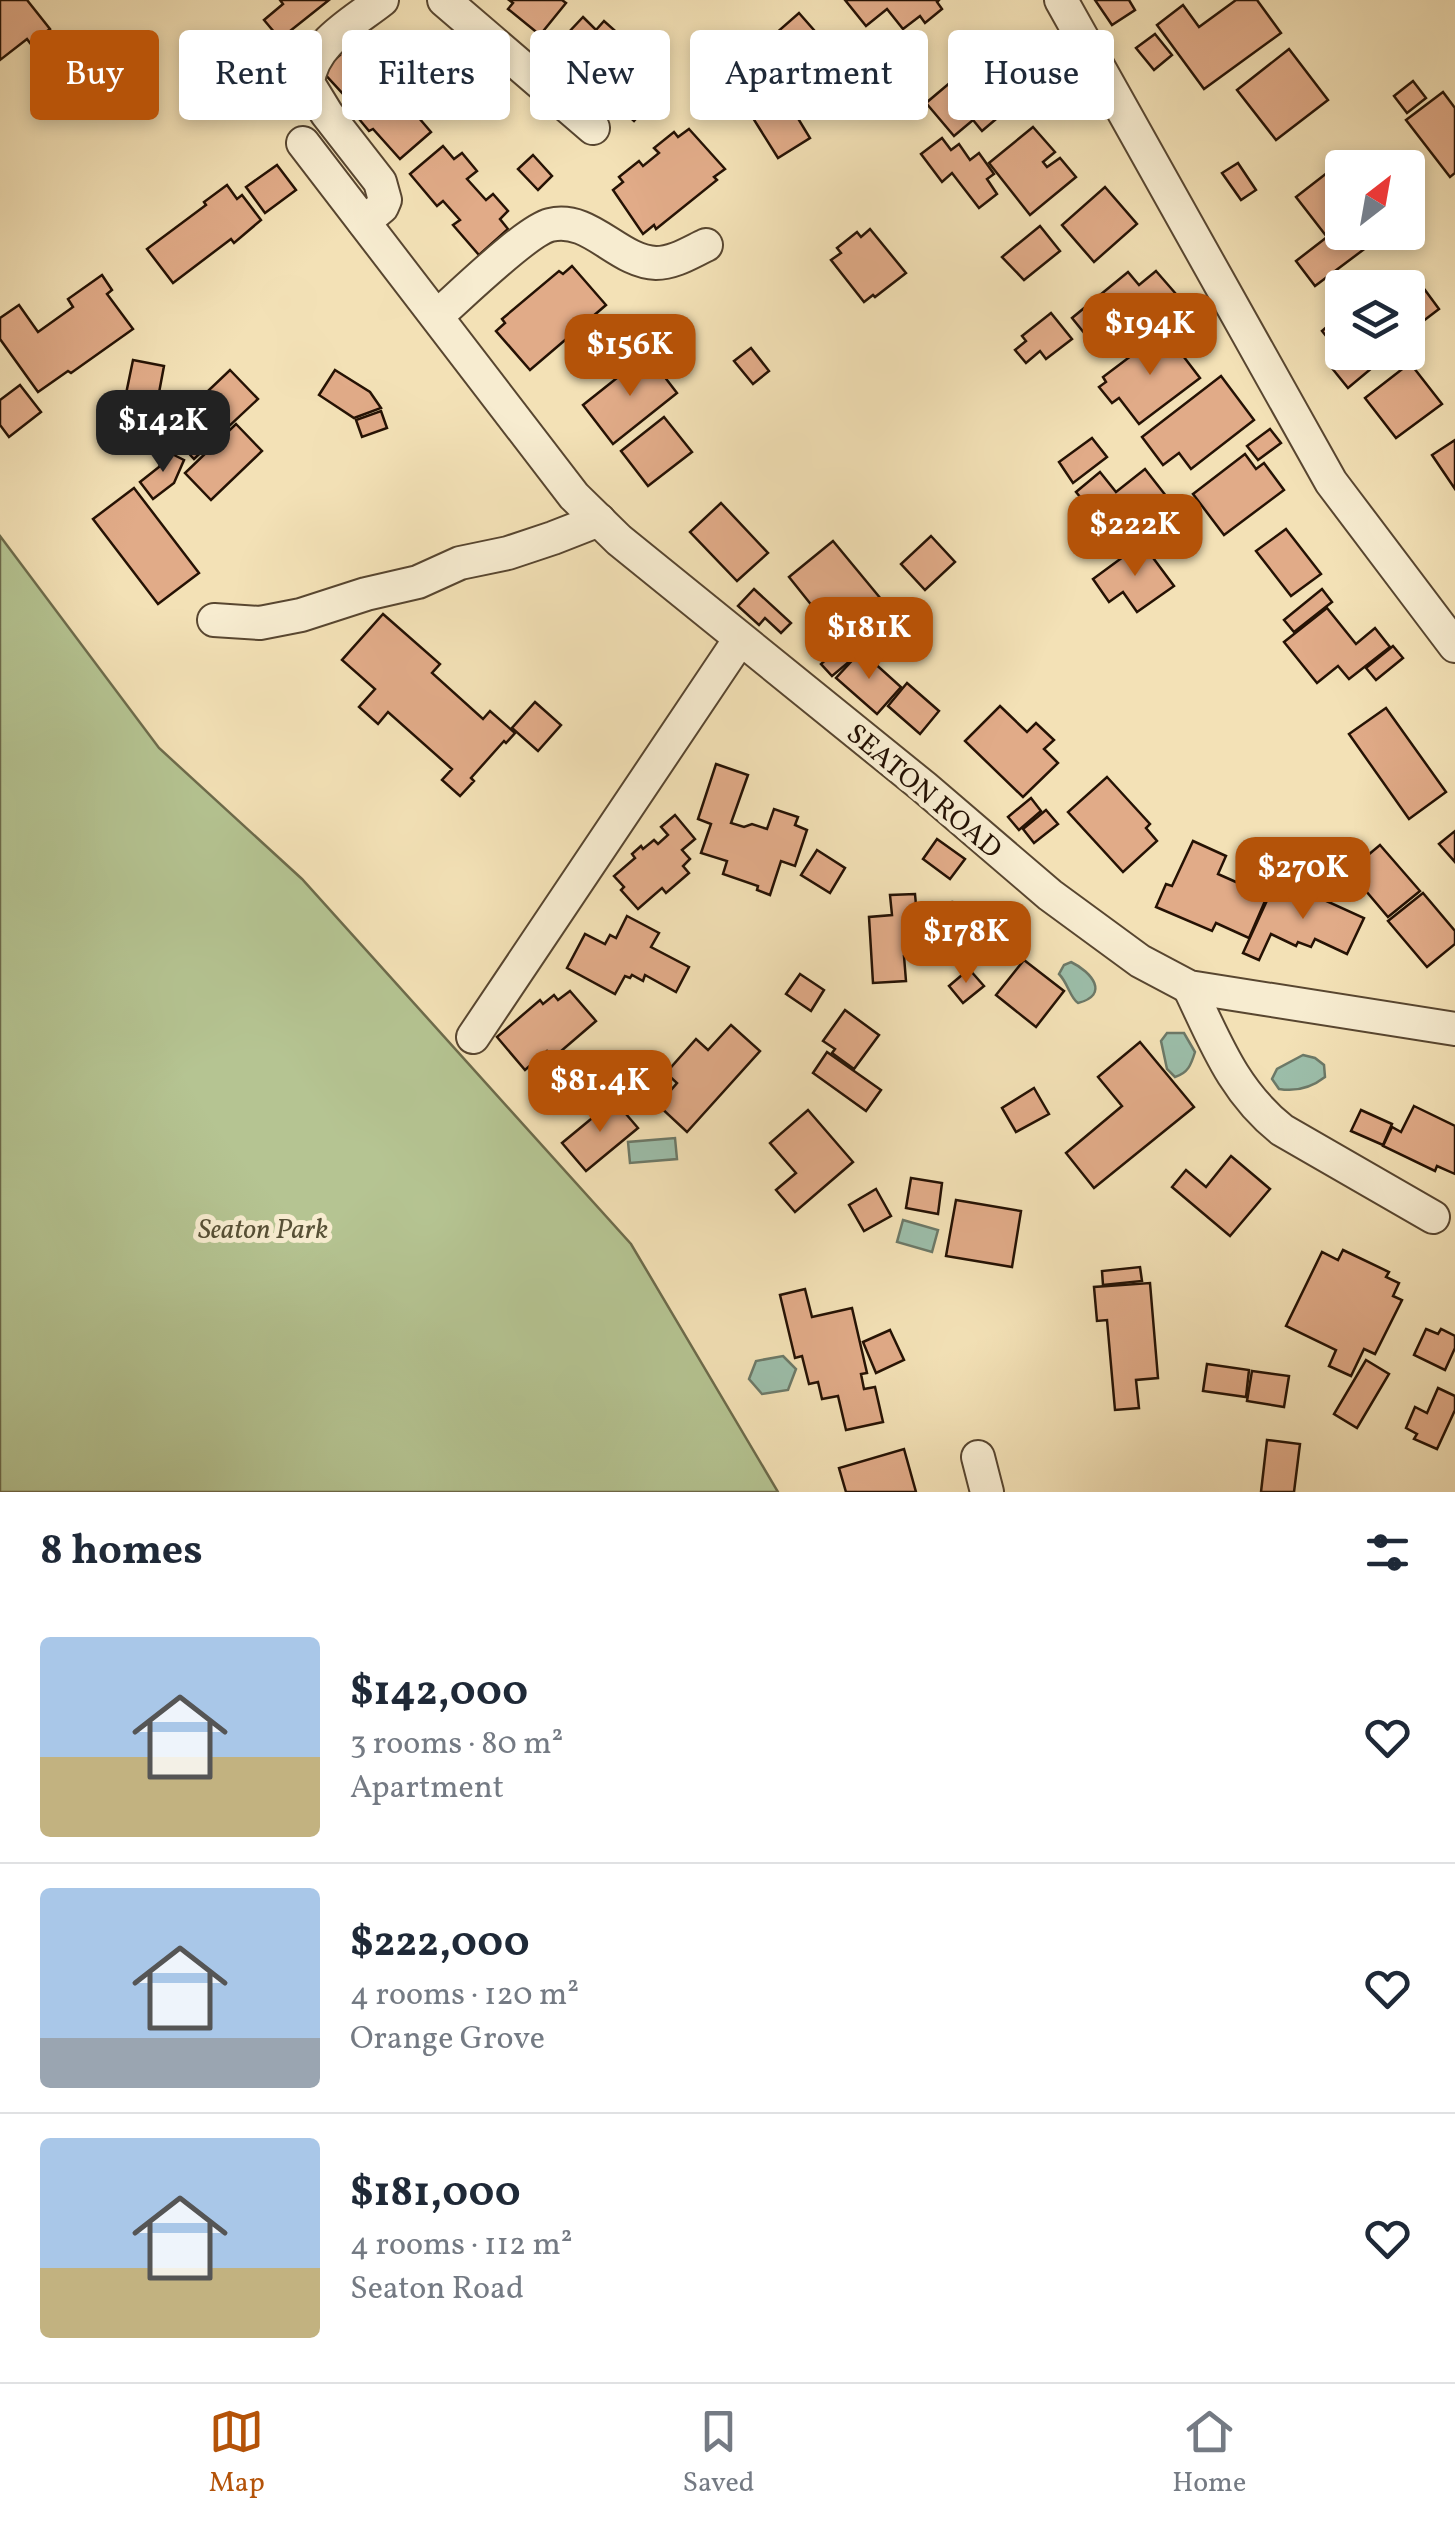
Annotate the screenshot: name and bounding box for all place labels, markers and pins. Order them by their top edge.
pin: $194K [1080,293,1220,378]
pin: $156K [560,314,700,399]
pin: $142K [93,390,233,475]
pin: $222K [1065,494,1205,579]
pin: $181K [799,597,939,682]
pin: $270K [1233,837,1373,922]
pin: $178K [896,901,1036,986]
pin: $81.4K [519,1050,681,1135]

